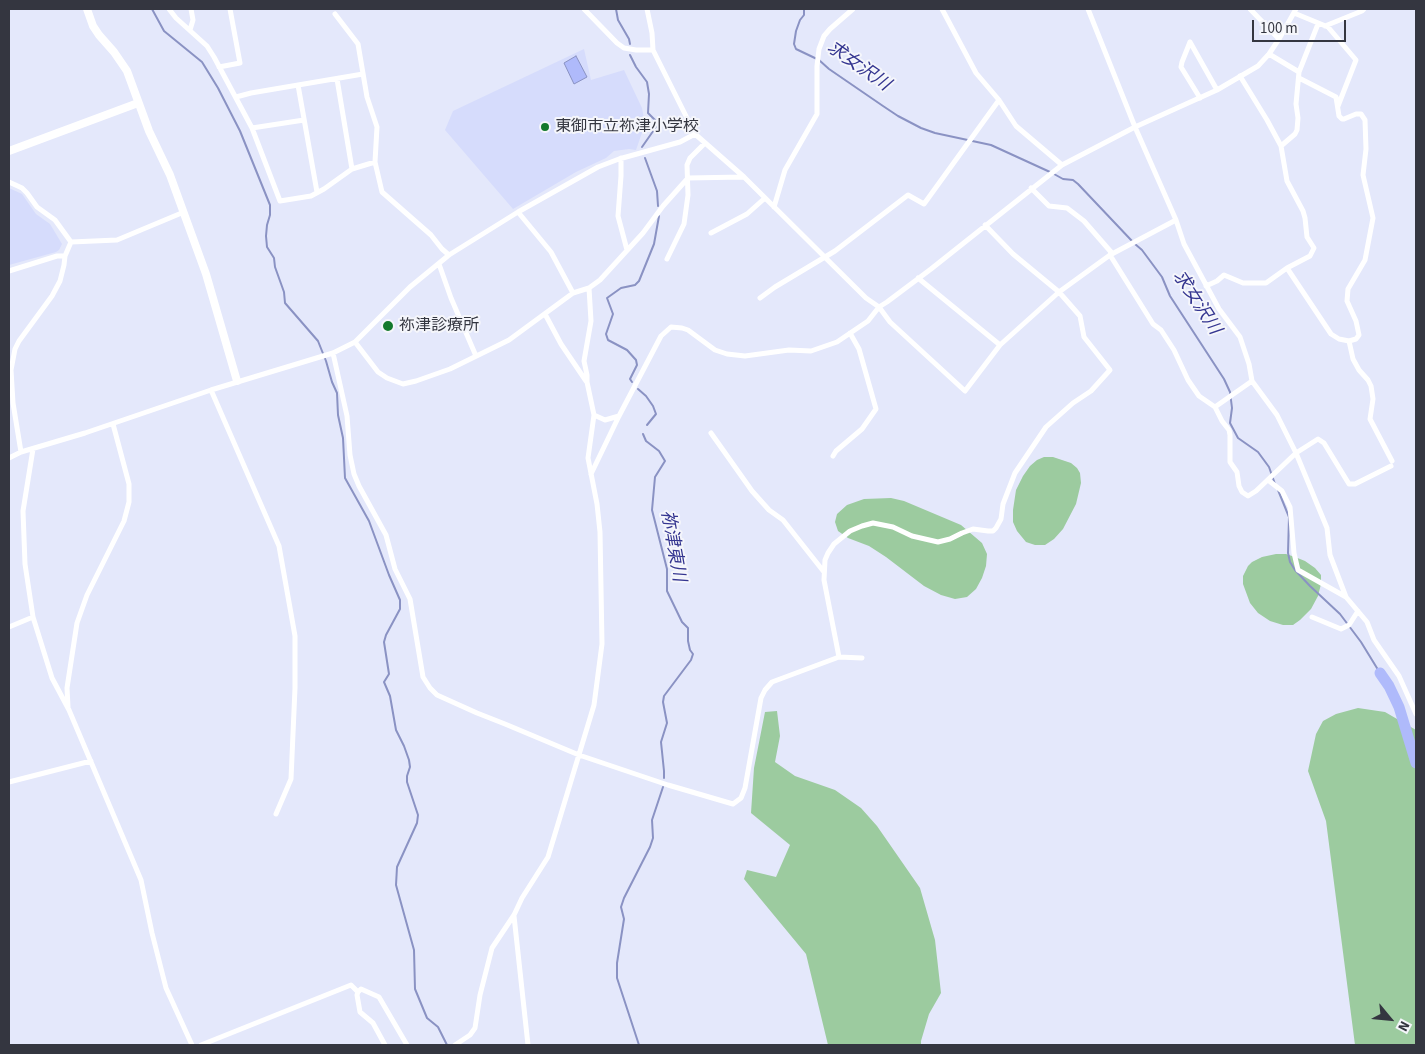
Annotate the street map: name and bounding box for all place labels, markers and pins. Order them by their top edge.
place label: 東御市立祢津小学校 [555,117,699,137]
marker: 東御市立祢津小学校 [539,121,551,133]
place label: 祢津診療所 [399,316,479,336]
marker: 祢津診療所 [381,319,395,333]

